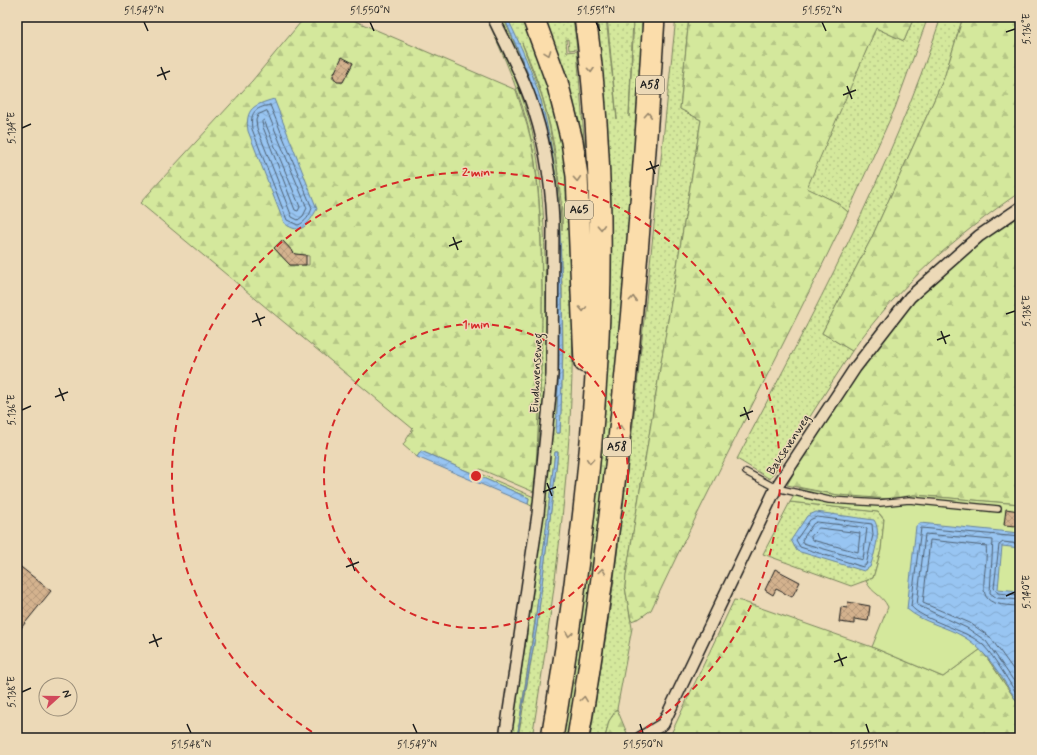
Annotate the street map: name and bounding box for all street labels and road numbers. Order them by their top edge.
road number: A58 [636,76,664,94]
road number: A65 [565,201,593,219]
street label: Eindhovenseweg [527,332,548,413]
street label: Baksevenweg [764,412,814,478]
road number: A58 [603,438,631,456]

